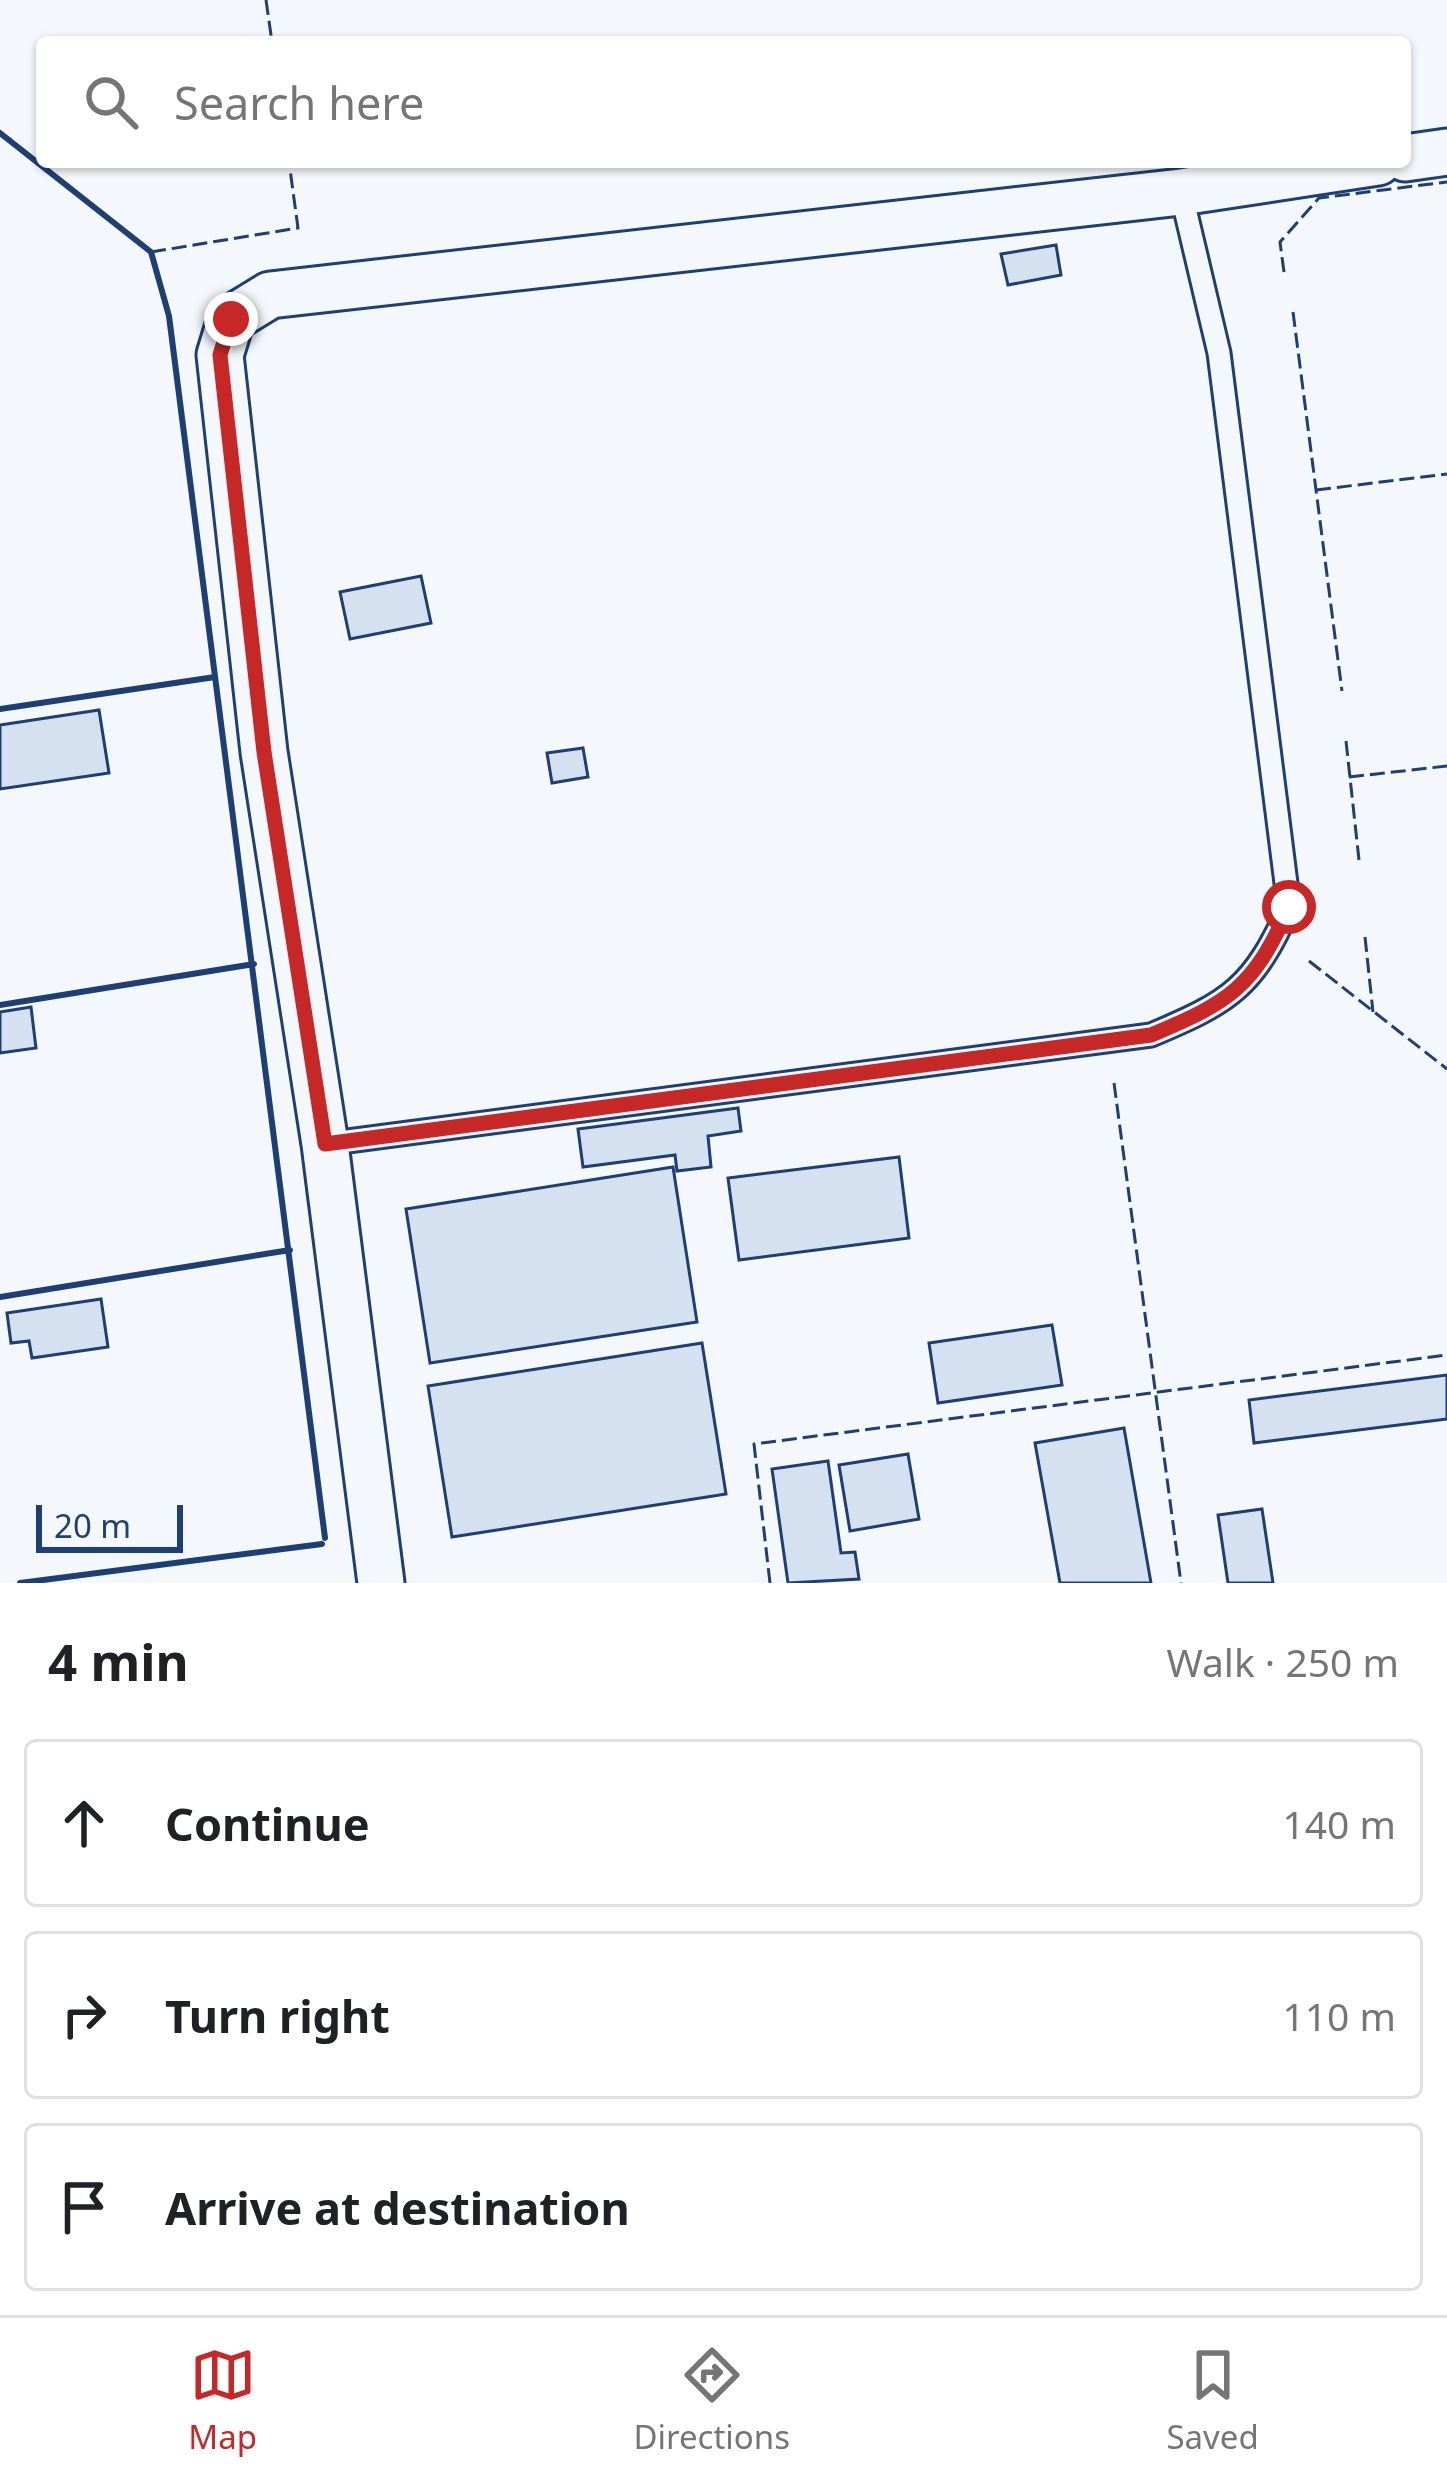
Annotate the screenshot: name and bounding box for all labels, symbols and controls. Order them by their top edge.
search box [36,36,1411,168]
icon: search [78,69,144,135]
text: Search here [174,72,424,133]
route end [204,292,258,346]
route start [1262,880,1316,934]
scale bar [36,1499,183,1552]
text: 20 m [54,1503,131,1548]
text: 4 min [48,1626,189,1696]
text: Walk · 250 m [1166,1635,1399,1688]
icon: ahead [51,1790,117,1856]
text: Continue [165,1793,370,1854]
text: 140 m [1282,1797,1396,1850]
icon: right [51,1982,117,2048]
text: Turn right [165,1985,390,2046]
text: 110 m [1282,1989,1396,2042]
icon: arrive [51,2174,117,2240]
text: Arrive at destination [165,2177,630,2238]
tab: Map [188,2342,257,2459]
tab: Directions [633,2342,790,2459]
tab: Saved [1166,2342,1259,2459]

